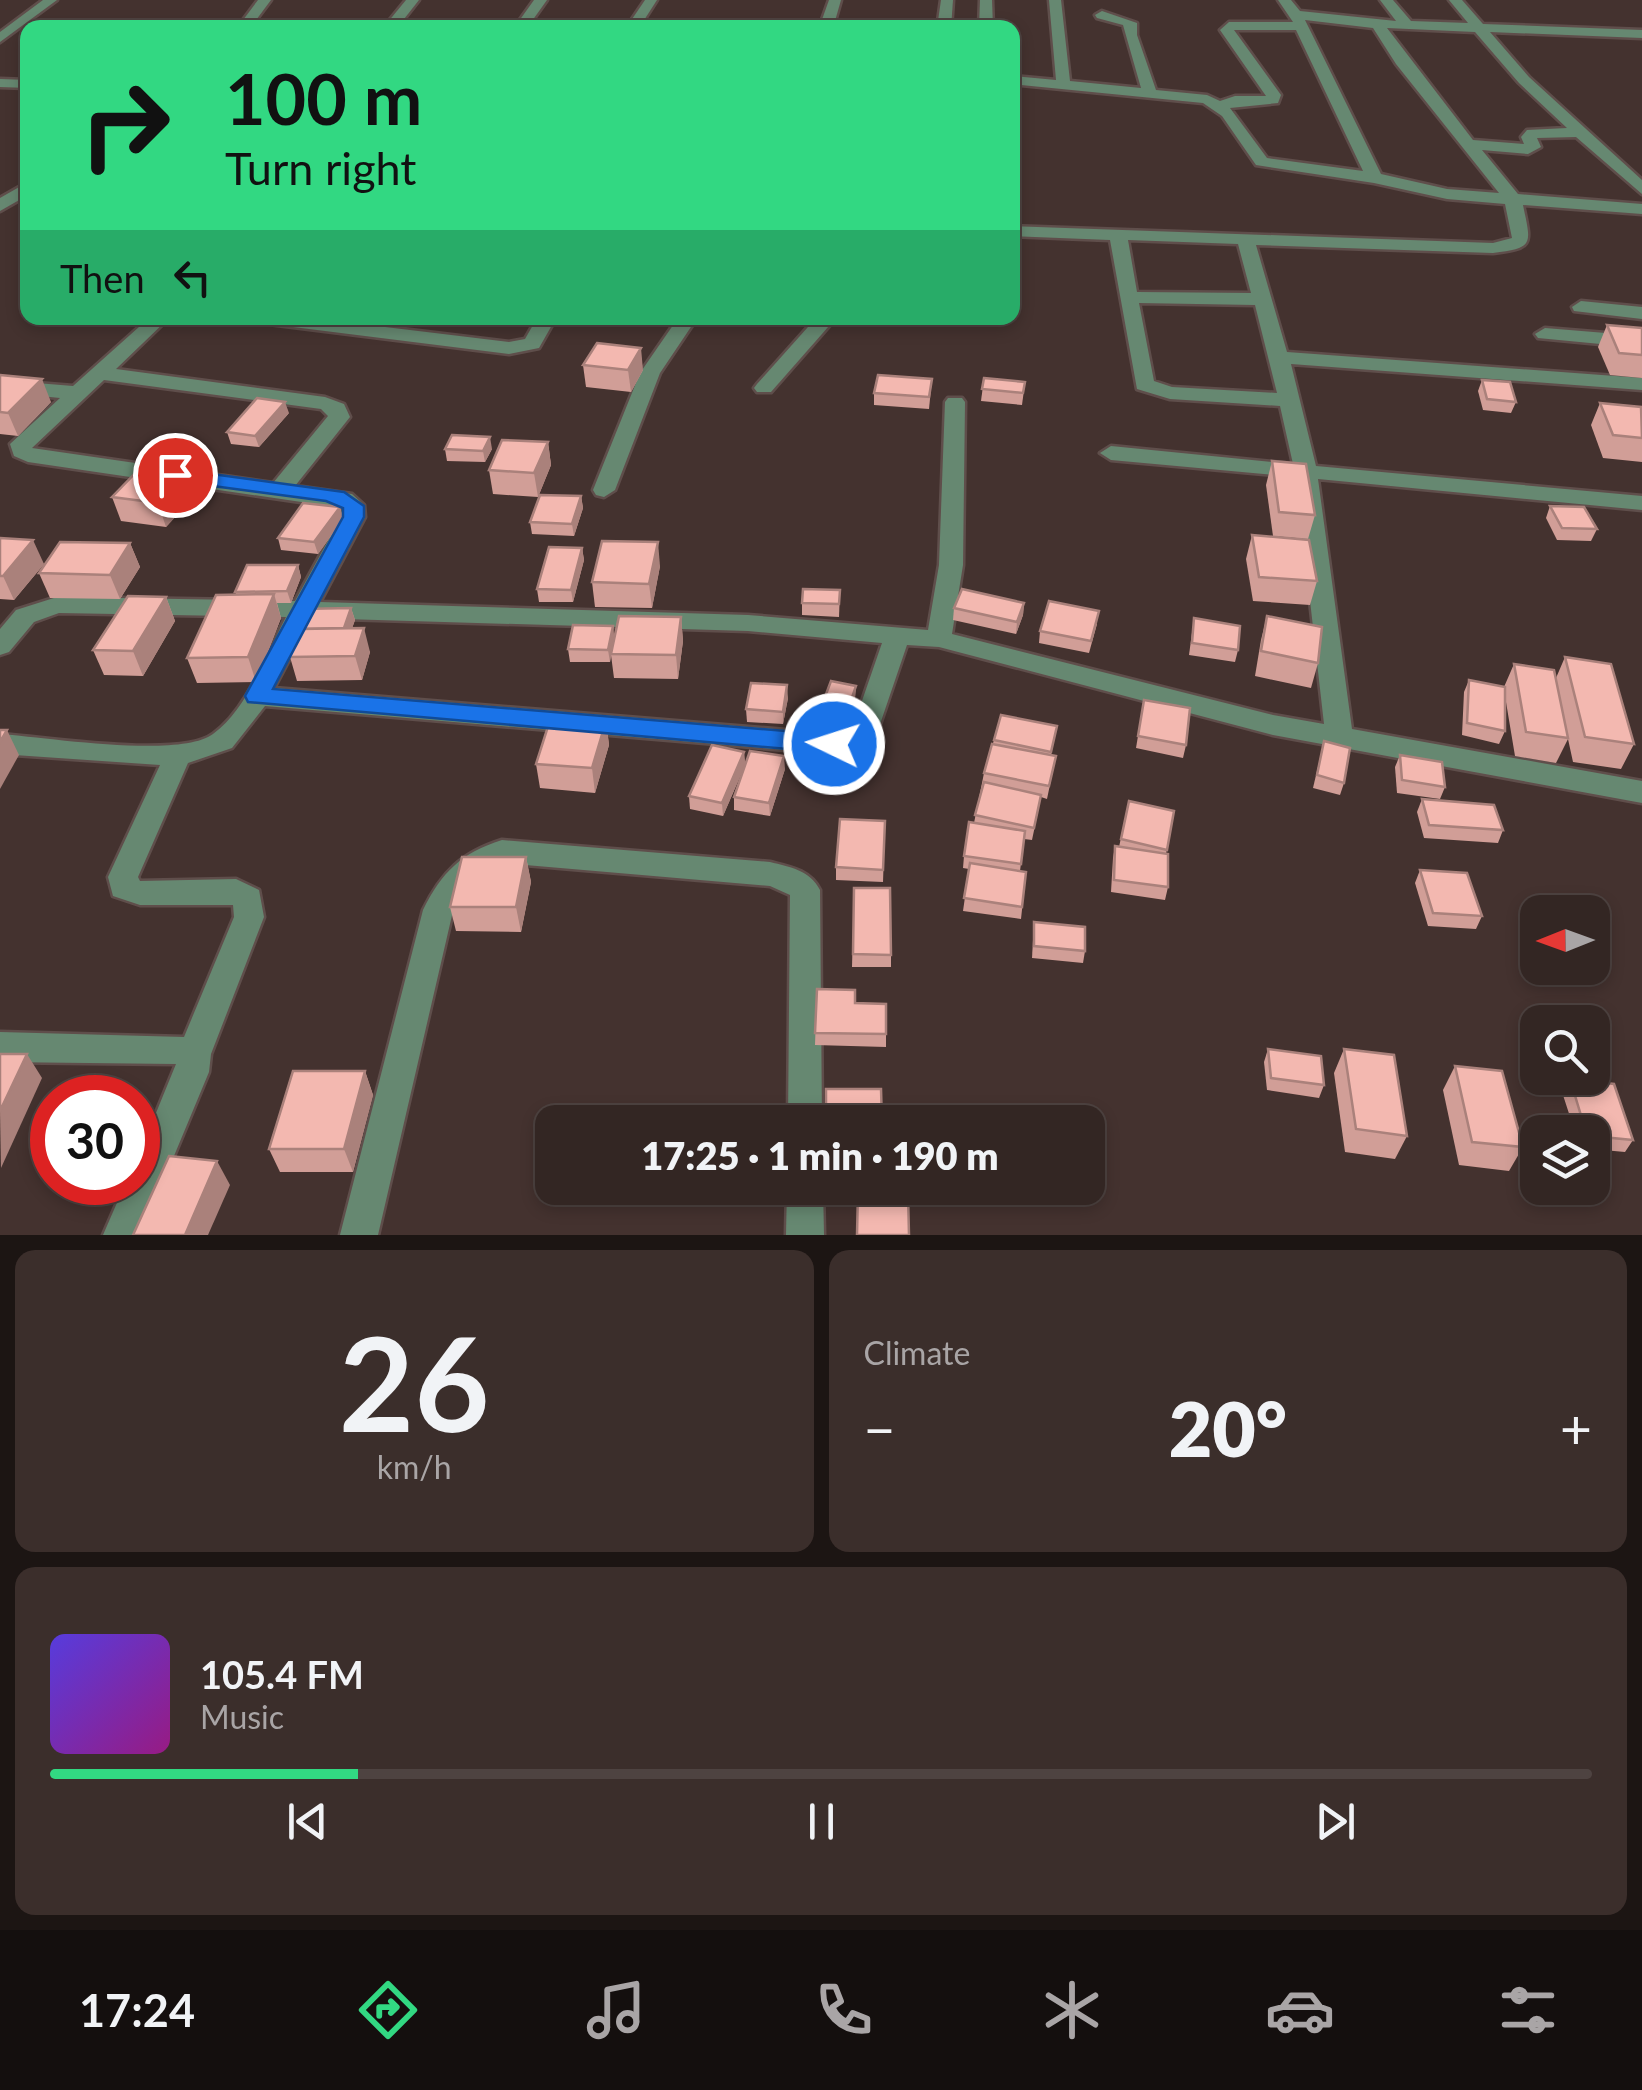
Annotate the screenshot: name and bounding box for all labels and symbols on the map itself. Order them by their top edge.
pin [133,433,218,518]
position arrow [782,692,886,796]
north arrow [1520,895,1610,985]
speed limit sign: 30 [30,1075,160,1205]

